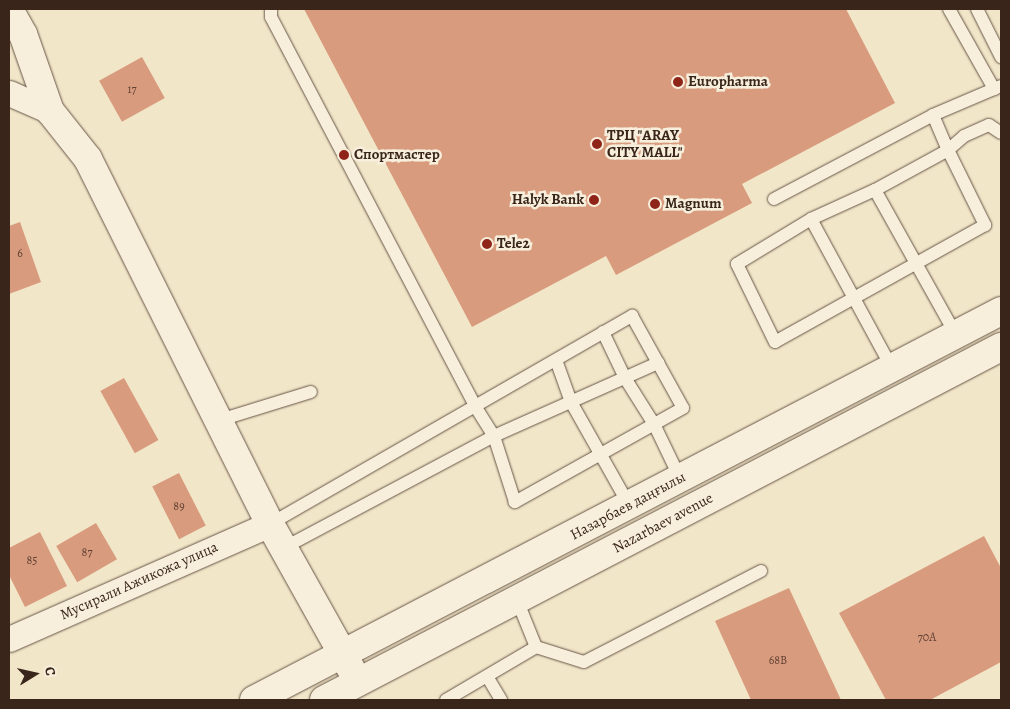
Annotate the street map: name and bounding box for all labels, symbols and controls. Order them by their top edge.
place label: Europharma [688,73,768,91]
marker: Europharma [672,76,684,88]
house number: 17 [127,83,137,97]
place label: ТРЦ "ARAY CITY MALL" [607,126,683,161]
marker: ТРЦ "ARAY CITY MALL" [591,138,603,150]
place label: Спортмастер [354,146,440,164]
marker: Спортмастер [338,149,350,161]
place label: Halyk Bank [512,191,584,209]
marker: Halyk Bank [588,194,600,206]
place label: Magnum [665,195,722,213]
marker: Magnum [649,198,661,210]
place label: Tele2 [497,235,530,253]
marker: Tele2 [481,238,493,250]
house number: 6 [17,247,23,261]
street label: Назарбаев даңғылы [567,468,689,544]
street label: Nazarbaev avenue [610,489,716,557]
house number: 89 [173,500,185,514]
street label: Мусирали Ажикожа улица [57,538,221,624]
house number: 87 [82,546,92,560]
house number: 85 [27,554,37,568]
house number: 70А [918,631,936,645]
north arrow [10,649,60,699]
house number: 68В [769,654,787,668]
text: С [40,665,60,677]

